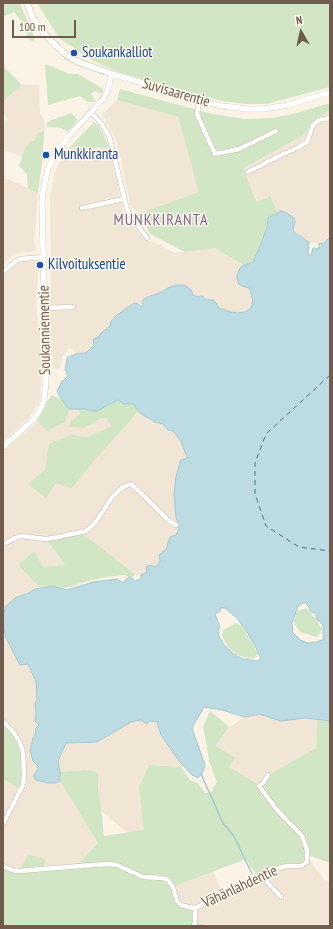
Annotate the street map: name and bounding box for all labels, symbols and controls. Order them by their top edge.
scale bar [14,12,78,38]
north arrow [281,12,321,52]
text: N [295,13,303,28]
text: 100 m [19,19,46,34]
place label: Soukankalliot [82,44,152,62]
marker: Soukankalliot [69,48,79,58]
street label: Suvisaarentie [140,75,212,111]
place label: Munkkiranta [54,146,118,164]
marker: Munkkiranta [41,150,51,160]
district label: MUNKKIRANTA [114,210,208,230]
place label: Kilvoituksentie [48,256,126,274]
marker: Kilvoituksentie [35,260,45,270]
street label: Soukanniementie [35,285,55,375]
street label: Vähänlahdentie [200,862,280,912]

